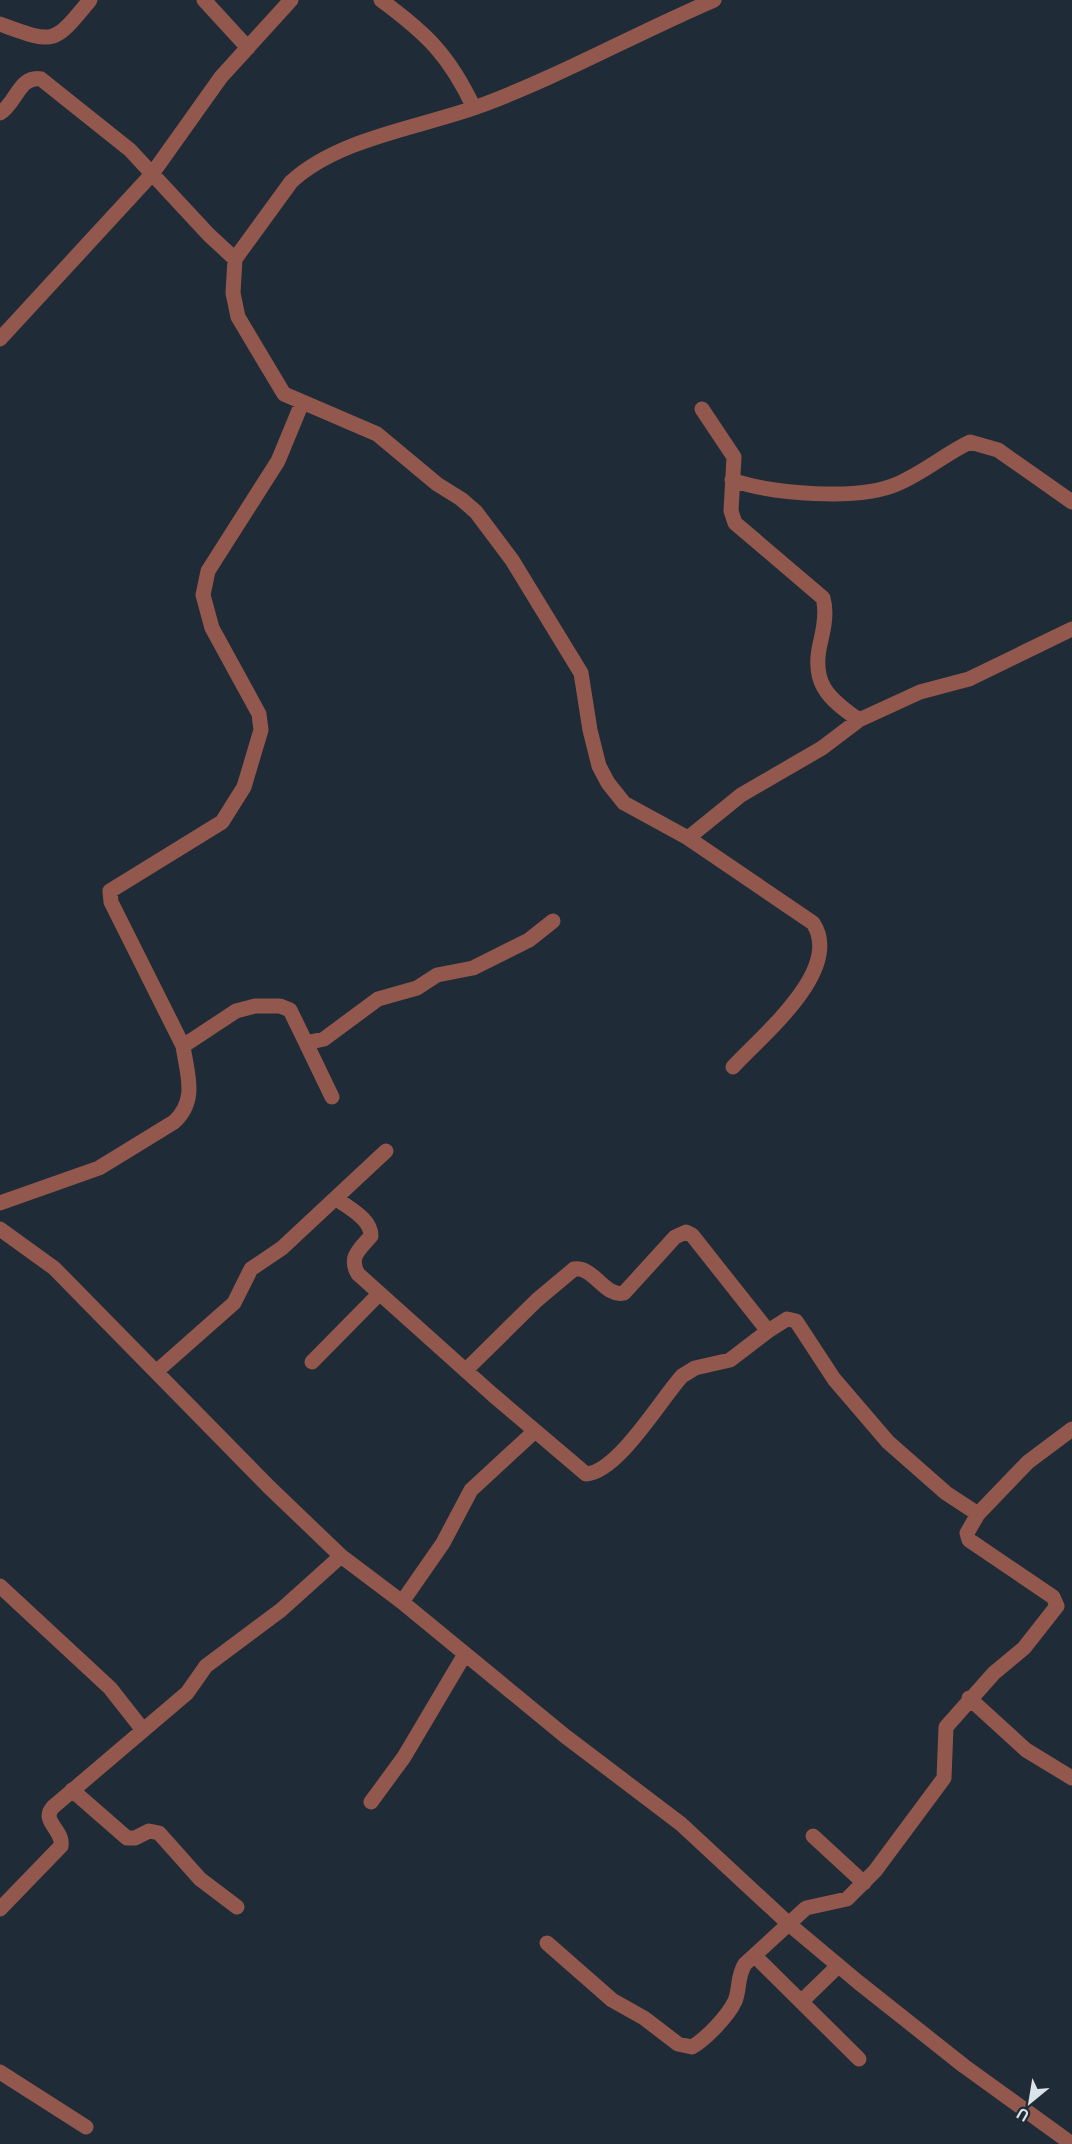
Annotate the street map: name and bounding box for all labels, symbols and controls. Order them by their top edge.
north arrow [1000,2072,1060,2132]
text: U [1013,2103,1033,2126]

